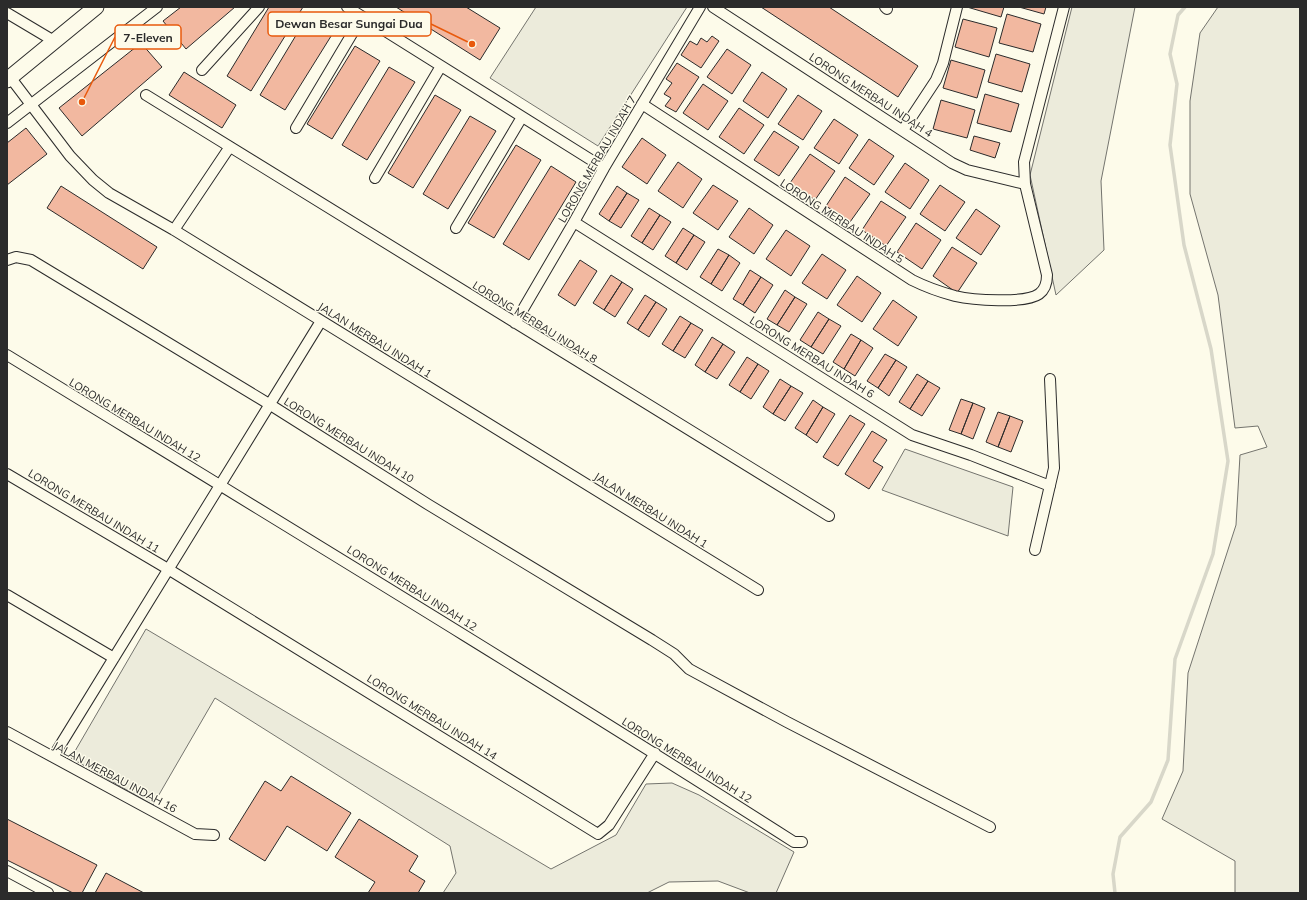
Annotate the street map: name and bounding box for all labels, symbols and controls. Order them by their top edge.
callout: Dewan Besar Sungai Dua [268,12,431,36]
text: Dewan Besar Sungai Dua [275,16,423,31]
callout: 7-Eleven [115,25,181,49]
text: 7-Eleven [123,30,173,45]
street label: LORONG MERBAU INDAH 4 [807,50,936,140]
street label: LORONG MERBAU INDAH 7 [555,93,639,225]
street label: LORONG MERBAU INDAH 5 [778,176,907,266]
street label: LORONG MERBAU INDAH 8 [470,278,600,366]
street label: JALAN MERBAU INDAH 1 [315,299,435,381]
street label: LORONG MERBAU INDAH 6 [747,313,877,401]
street label: LORONG MERBAU INDAH 12 [67,375,204,465]
street label: LORONG MERBAU INDAH 10 [281,394,417,486]
street label: LORONG MERBAU INDAH 11 [26,466,162,556]
street label: JALAN MERBAU INDAH 1 [591,469,711,551]
street label: LORONG MERBAU INDAH 12 [344,542,480,634]
street label: LORONG MERBAU INDAH 14 [364,671,500,763]
street label: LORONG MERBAU INDAH 12 [619,714,755,806]
street label: JALAN MERBAU INDAH 16 [51,738,180,816]

